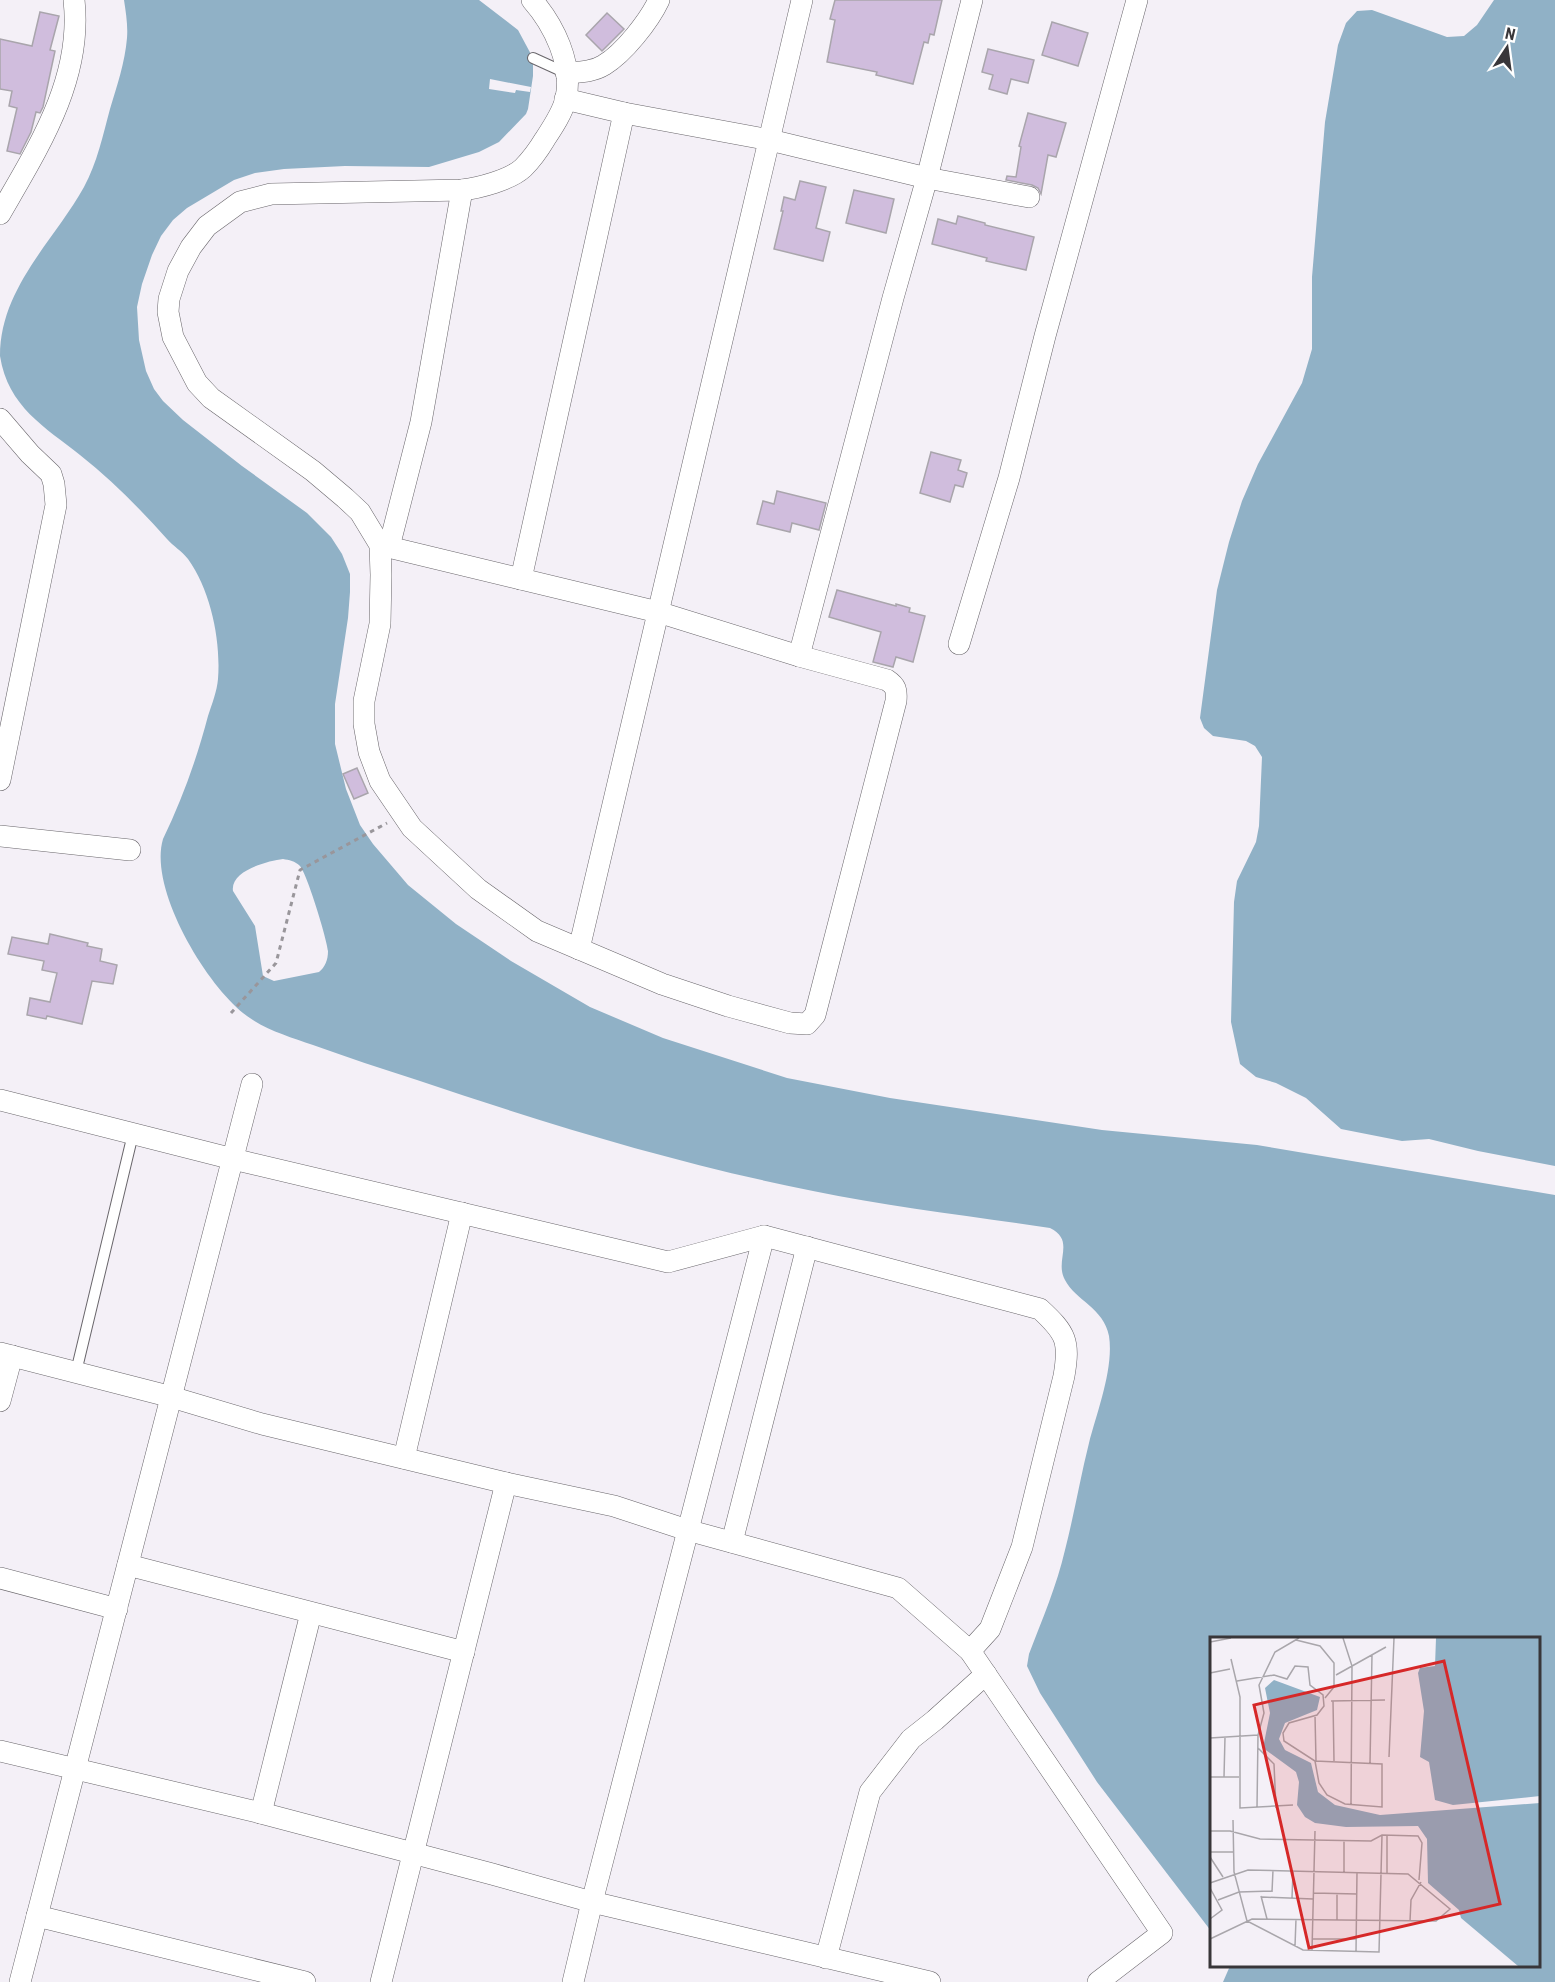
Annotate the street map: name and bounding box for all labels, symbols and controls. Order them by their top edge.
north arrow [1477,18,1537,78]
text: N [1503,24,1517,44]
inset map [1210,1637,1540,1967]

